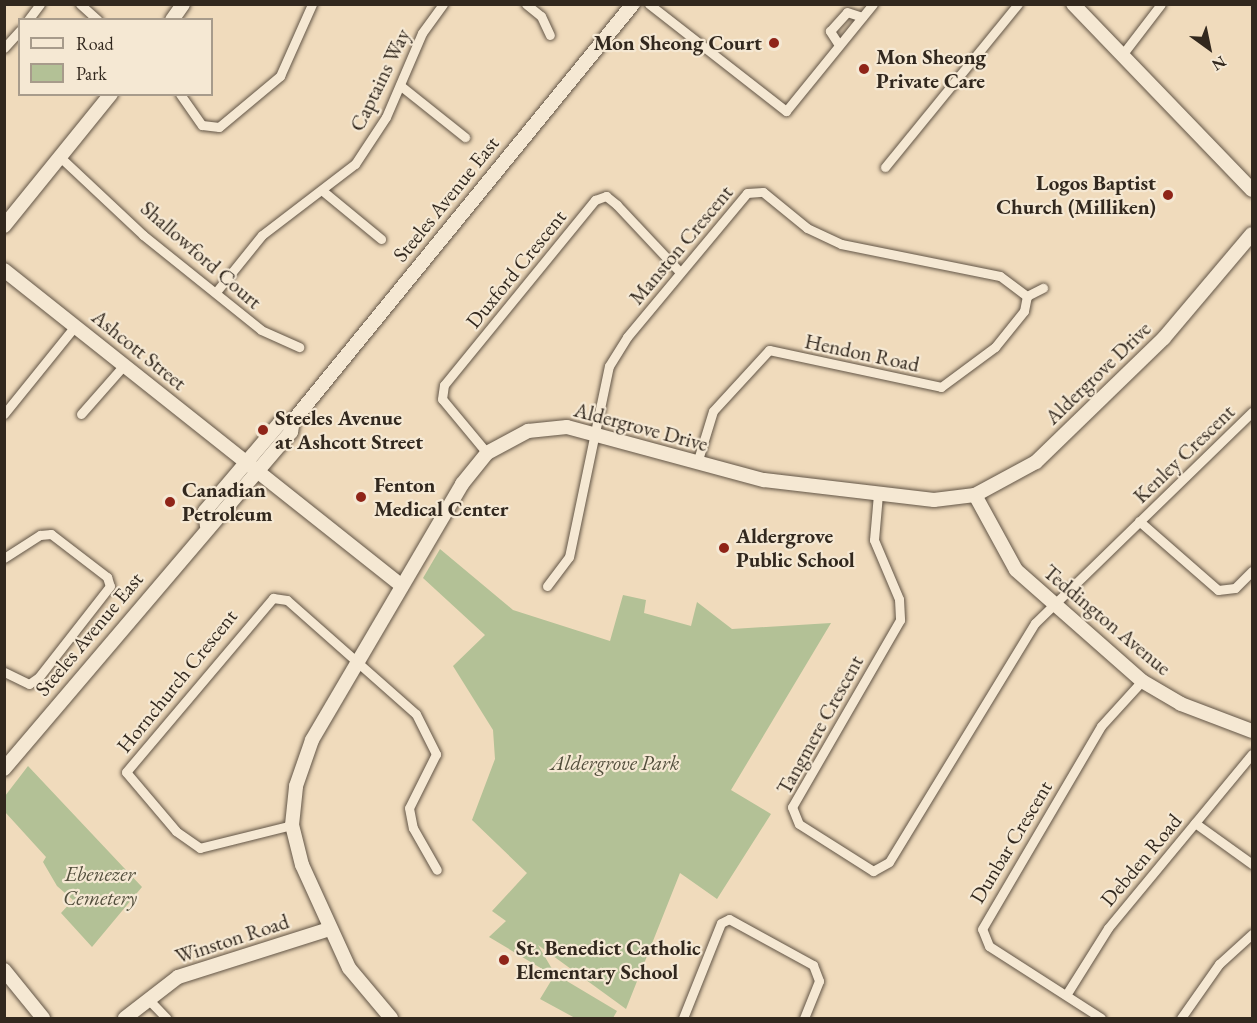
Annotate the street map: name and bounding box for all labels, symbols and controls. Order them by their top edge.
legend [18,18,213,96]
north arrow [1179,18,1239,78]
street label: Captains Way [344,25,416,135]
place label: Mon Sheong Court [593,30,762,56]
text: Road [76,32,114,55]
marker: Mon Sheong Court [767,36,781,50]
place label: Mon Sheong Private Care [876,44,986,94]
text: N [1208,51,1230,76]
text: Park [76,62,107,85]
marker: Mon Sheong Private Care [857,62,871,76]
street label: Steeles Avenue East [388,131,504,267]
place label: Logos Baptist Church (Milliken) [996,170,1156,220]
street label: Manston Crescent [624,180,738,310]
marker: Logos Baptist Church (Milliken) [1161,188,1175,202]
street label: Shallowford Court [135,196,267,314]
street label: Duxford Crescent [461,205,571,333]
street label: Ashcott Street [87,304,191,396]
street label: Aldergrove Drive [1040,316,1156,430]
street label: Hendon Road [802,329,922,377]
street label: Aldergrove Drive [571,397,711,457]
street label: Kenley Crescent [1128,399,1240,509]
place label: Steeles Avenue at Ashcott Street [275,405,423,455]
marker: Steeles Avenue at Ashcott Street [256,423,270,437]
place label: Fenton Medical Center [374,472,508,522]
place label: Canadian Petroleum [182,477,272,527]
marker: Fenton Medical Center [352,488,370,506]
marker: Canadian Petroleum [163,495,177,509]
place label: Aldergrove Public School [736,523,855,573]
marker: Aldergrove Public School [717,541,731,555]
street label: Teddington Avenue [1038,559,1176,681]
street label: Steeles Avenue East [30,567,148,701]
street label: Hornchurch Crescent [111,604,243,758]
street label: Tangmere Crescent [771,651,869,799]
park label: Aldergrove Park [551,750,679,776]
street label: Dunbar Crescent [964,776,1058,908]
street label: Debden Road [1095,809,1187,911]
park label: Ebenezer Cemetery [63,861,137,911]
street label: Winston Road [172,909,292,969]
place label: St. Benedict Catholic Elementary School [516,935,701,985]
marker: St. Benedict Catholic Elementary School [497,953,511,967]

